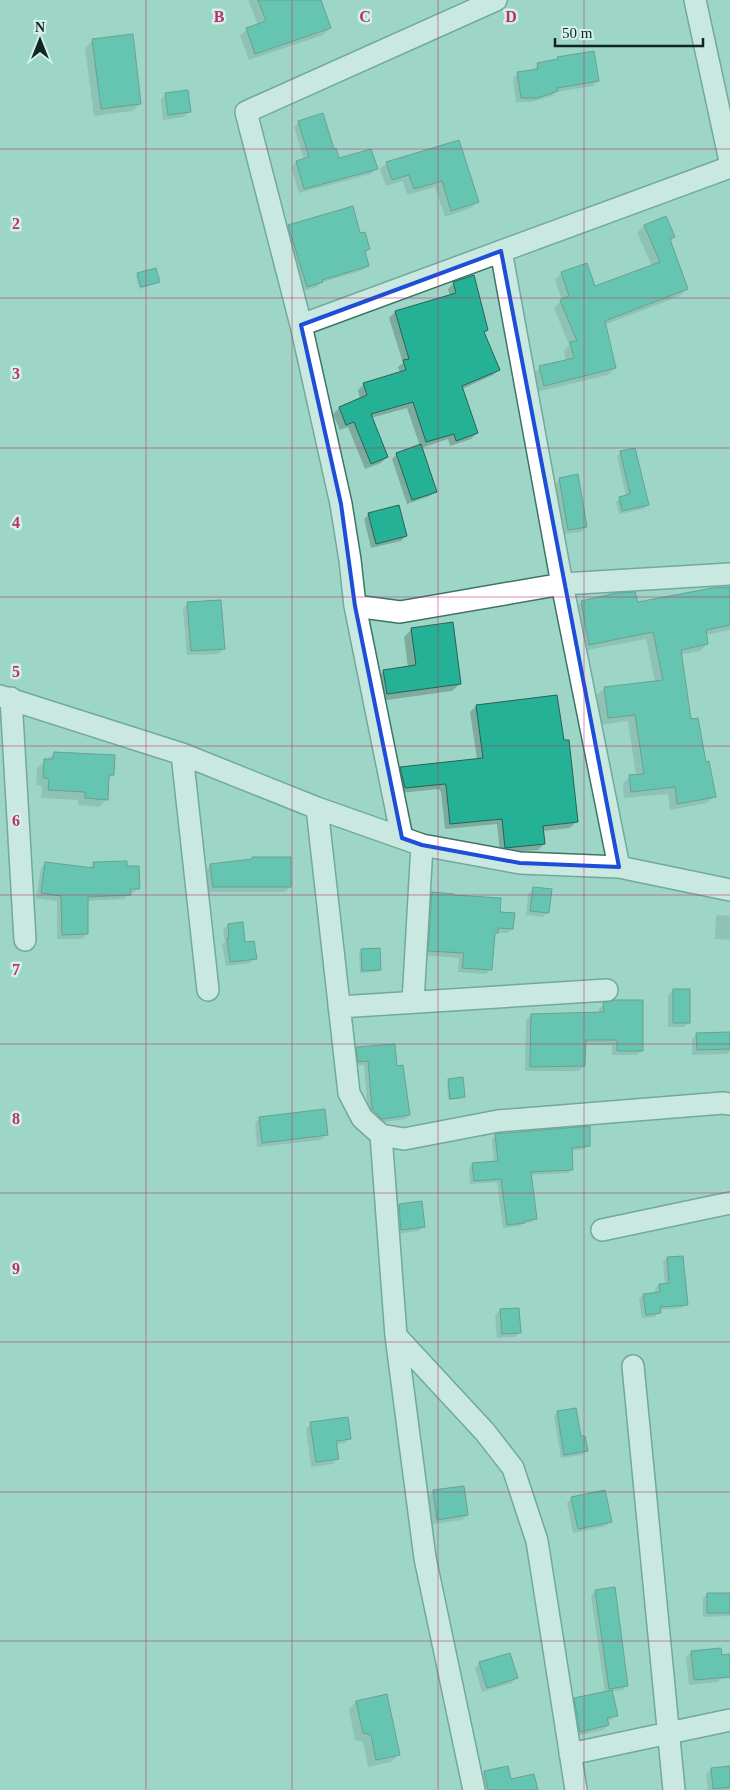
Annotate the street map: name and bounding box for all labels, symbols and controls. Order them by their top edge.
text: B [214,8,225,25]
text: C [359,8,371,25]
text: D [505,8,517,25]
north arrow [15,15,65,65]
scale bar [555,15,702,47]
text: N [35,20,45,35]
text: 50 m [562,25,593,41]
text: 2 [12,215,20,232]
text: 3 [12,365,20,382]
text: 4 [12,514,20,531]
text: 5 [12,663,20,680]
text: 6 [12,812,20,829]
text: 7 [12,961,20,978]
text: 8 [12,1110,20,1127]
text: 9 [12,1260,20,1277]

